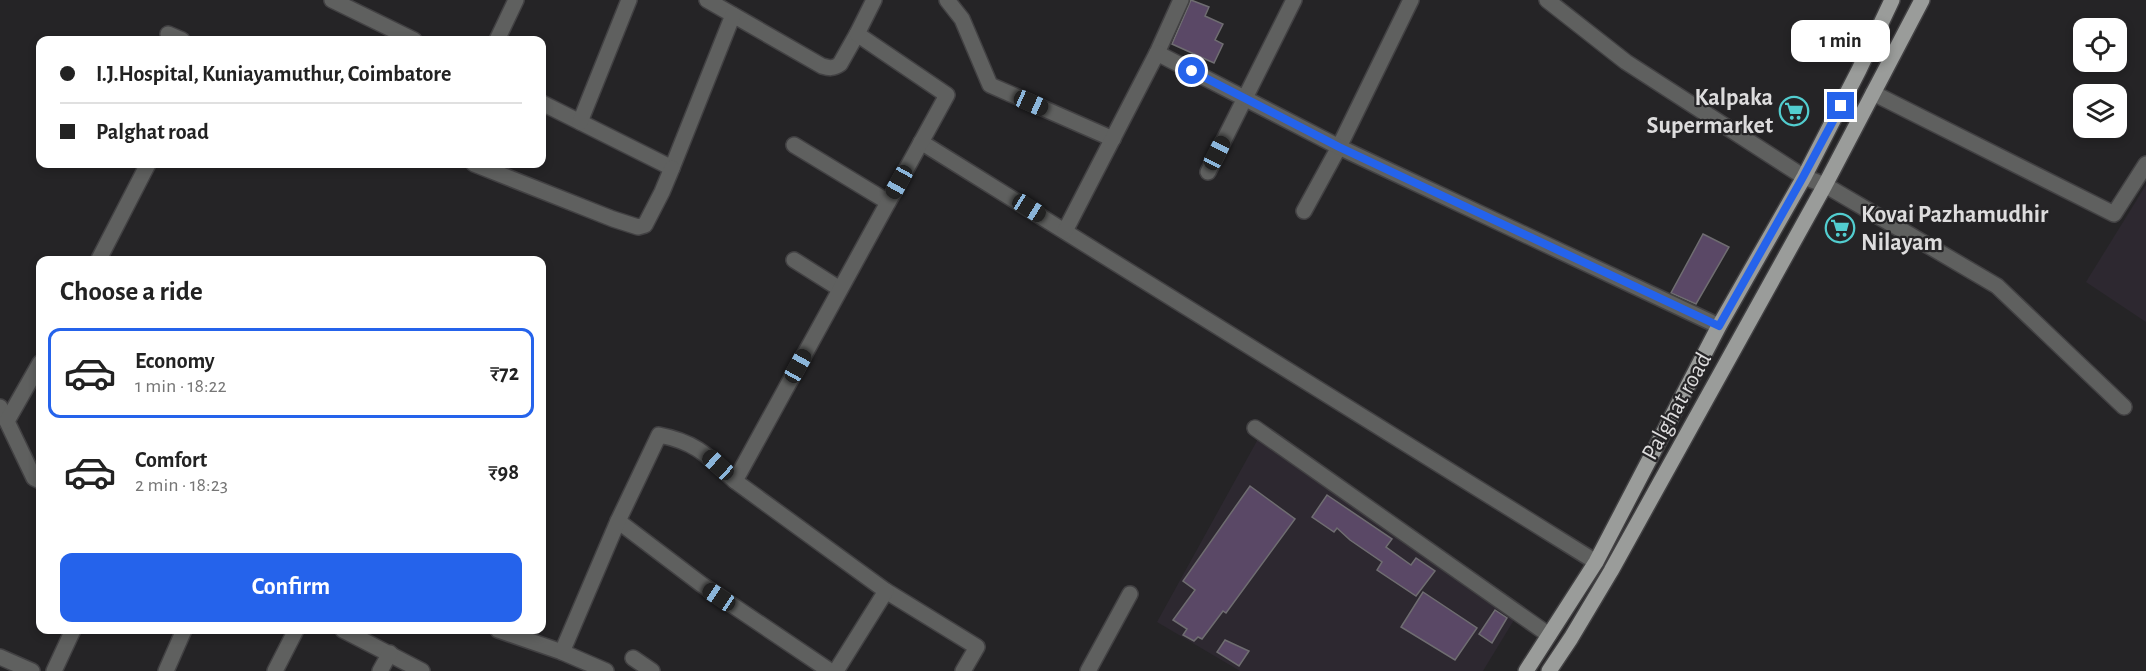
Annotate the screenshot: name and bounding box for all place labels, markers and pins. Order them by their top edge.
place label: Kalpaka Supermarket [1647,86,1773,138]
supermarket icon: Kalpaka Supermarket [1778,95,1810,127]
place label: Kovai Pazhamudhir Nilayam [1861,203,2049,255]
supermarket icon: Kovai Pazhamudhir Nilayam [1824,212,1856,244]

